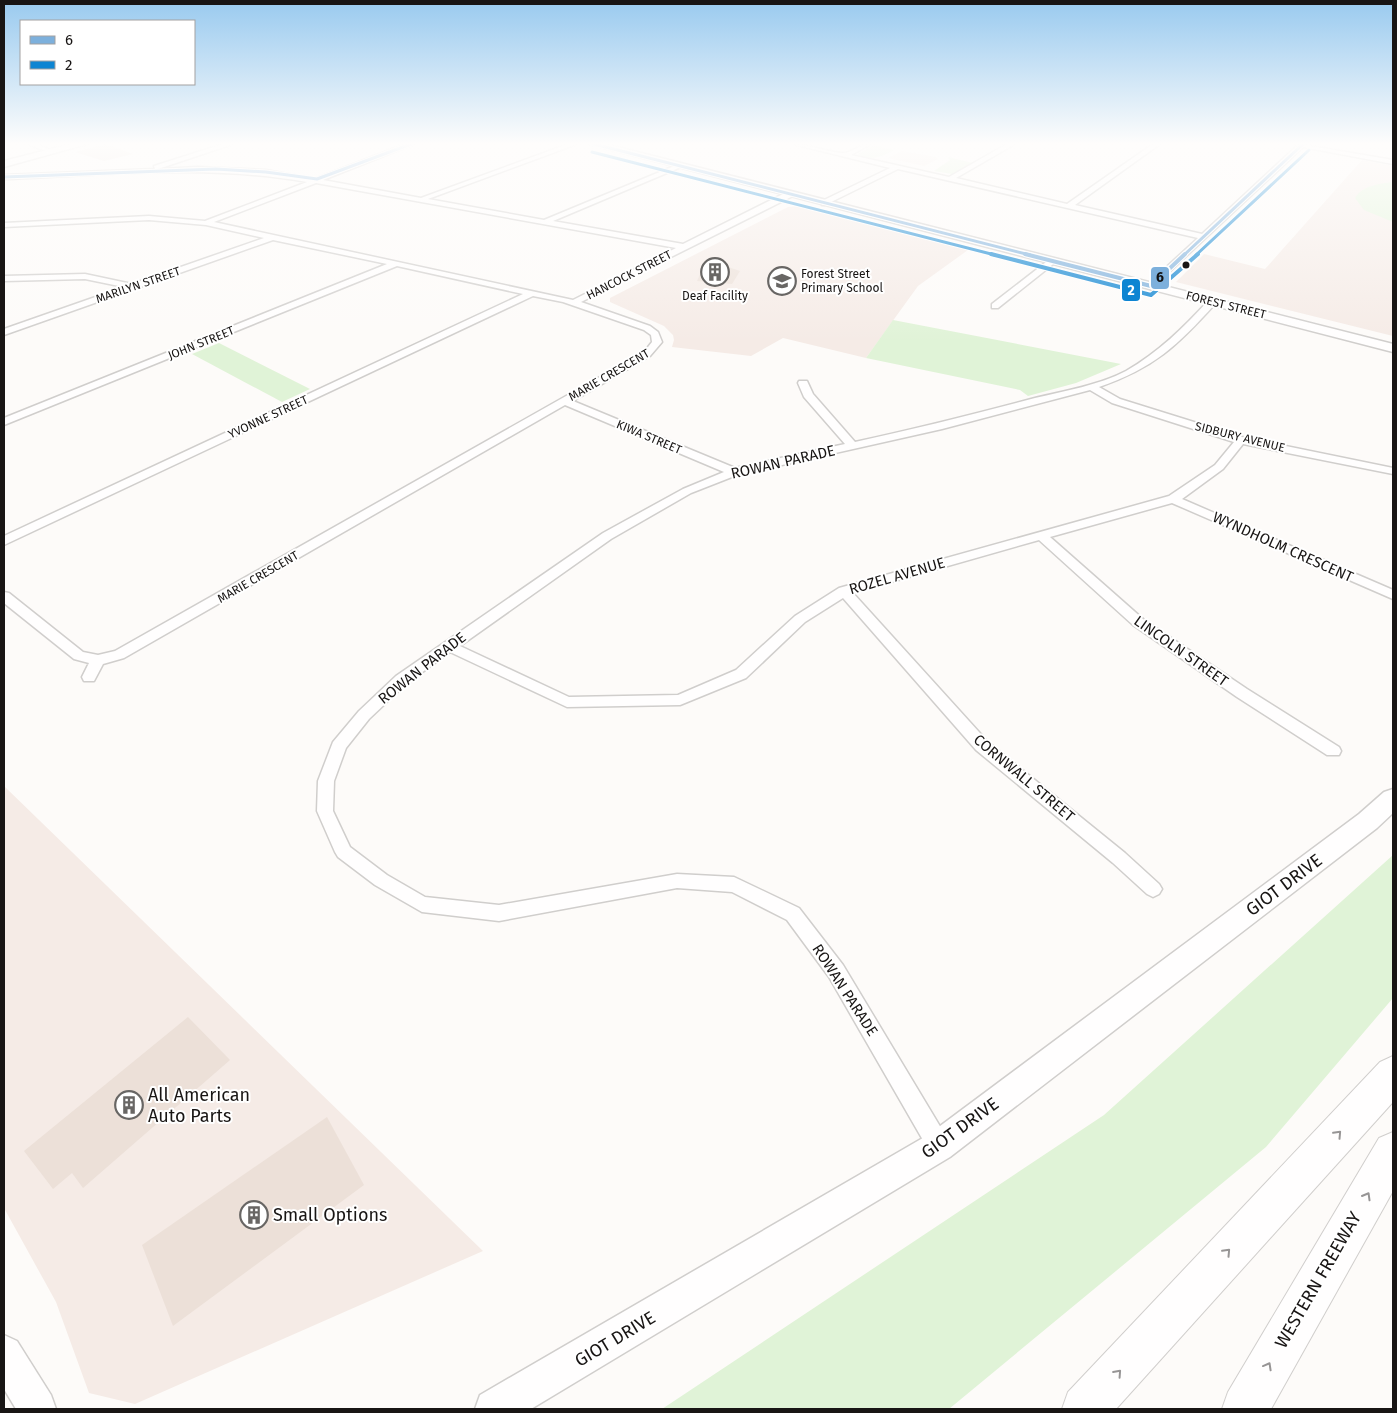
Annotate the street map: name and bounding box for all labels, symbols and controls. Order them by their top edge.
legend [20,20,195,85]
text: 6 [65,31,73,49]
text: 2 [65,56,72,74]
street label: HANCOCK STREET [584,247,675,303]
building icon: Deaf Facility [700,257,730,287]
unlabelled marker [1181,260,1191,270]
street label: MARILYN STREET [94,264,183,306]
school or university icon: Forest Street Primary School [767,266,797,296]
line badge: 6 [1150,266,1170,290]
place label: Forest Street Primary School [801,267,884,295]
text: 6 [1156,269,1164,286]
line badge: 2 [1121,278,1141,302]
text: 2 [1127,282,1135,299]
street label: FOREST STREET [1185,288,1268,322]
place label: Deaf Facility [682,289,748,303]
street label: JOHN STREET [166,323,237,363]
street label: MARIE CRESCENT [566,346,653,404]
street label: YVONNE STREET [226,392,311,442]
street label: KIWA STREET [614,417,684,457]
street label: SIDBURY AVENUE [1194,419,1286,455]
street label: ROWAN PARADE [729,441,837,483]
street label: WYNDHOLM CRESCENT [1210,508,1356,586]
street label: MARIE CRESCENT [215,548,302,606]
street label: ROZEL AVENUE [847,554,947,598]
street label: LINCOLN STREET [1130,612,1232,690]
street label: ROWAN PARADE [375,628,469,708]
street label: CORNWALL STREET [970,731,1078,826]
street label: GIOT DRIVE [1241,849,1327,921]
street label: ROWAN PARADE [809,941,881,1039]
place label: All American Auto Parts [148,1084,250,1127]
building icon: All American Auto Parts [114,1090,144,1120]
street label: GIOT DRIVE [917,1093,1003,1163]
one-way arrow [1332,1131,1341,1140]
one-way arrow [1361,1192,1371,1201]
building icon: Small Options [239,1200,269,1230]
place label: Small Options [273,1204,387,1226]
street label: WESTERN FREEWAY [1270,1208,1366,1352]
one-way arrow [1221,1249,1230,1258]
street label: GIOT DRIVE [571,1306,659,1372]
one-way arrow [1262,1363,1272,1372]
one-way arrow [1112,1370,1121,1379]

